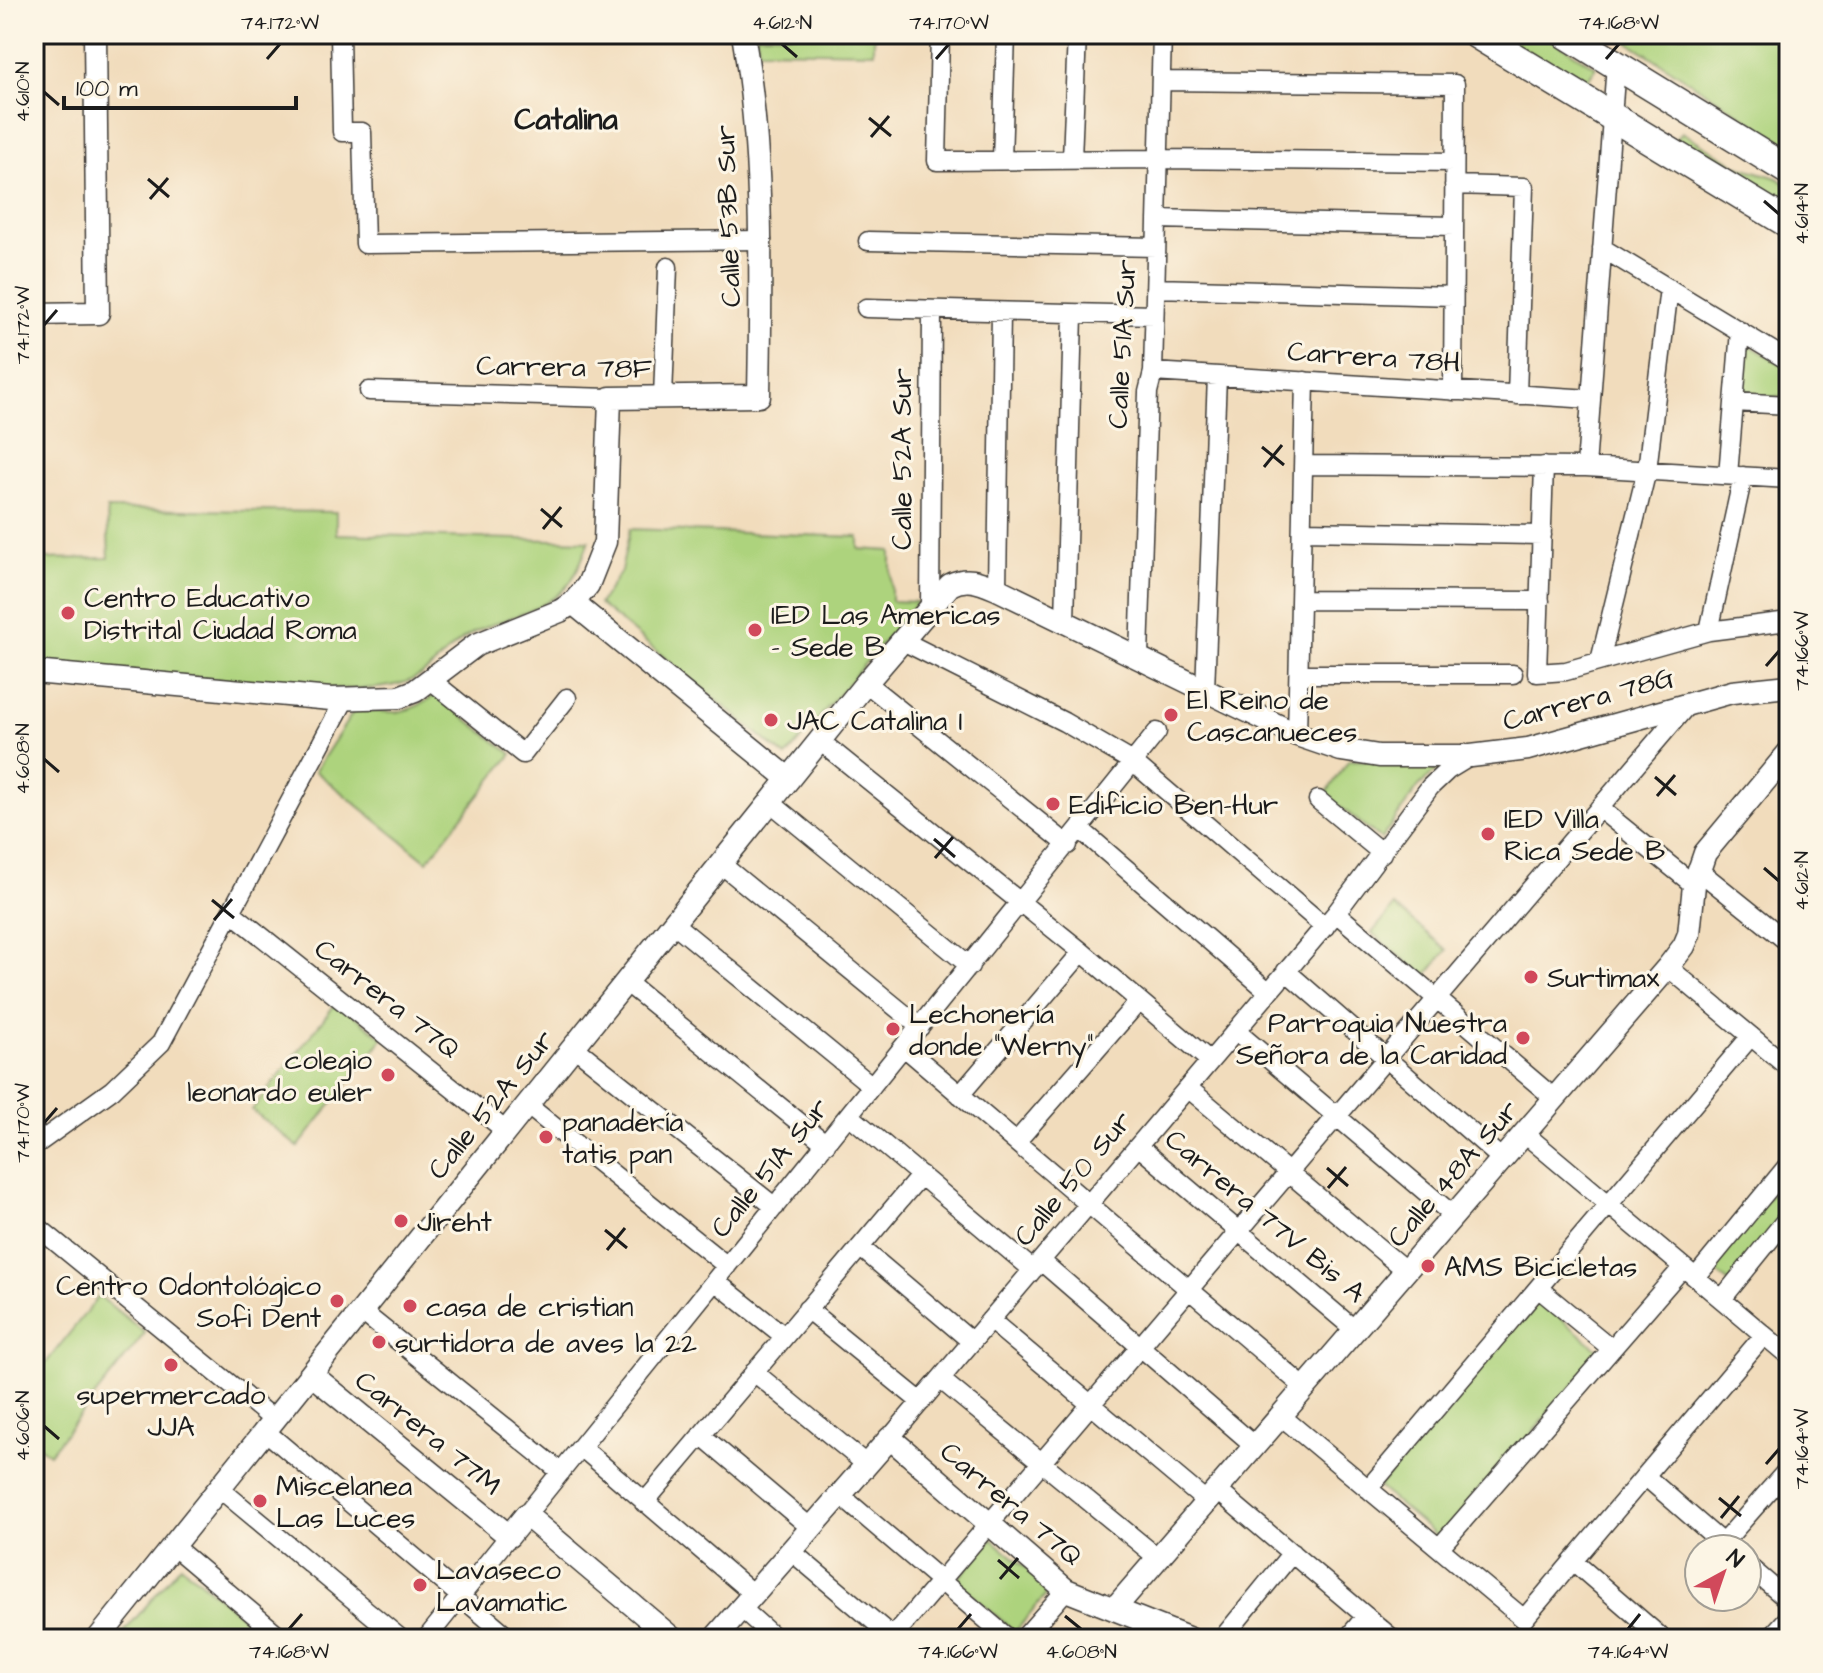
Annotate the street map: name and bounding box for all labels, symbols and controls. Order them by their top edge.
text: 74.172°W [241,9,319,37]
text: 4.612°N [752,9,812,37]
text: 74.170°W [909,9,989,37]
text: 74.168°W [1579,9,1659,37]
scale bar [64,60,296,110]
text: 4.610°N [9,61,37,123]
text: 100 m [76,72,138,106]
district label: Catalina [514,99,618,141]
street label: Calle 53B Sur [706,124,751,308]
text: 4.614°N [1788,183,1816,245]
street label: Calle 51A Sur [1099,258,1146,430]
text: 74.172°W [9,286,37,364]
street label: Carrera 78H [1286,332,1462,383]
street label: Carrera 78F [476,346,653,389]
street label: Calle 52A Sur [883,368,922,550]
place label: Centro Educativo Distrital Ciudad Roma [84,579,357,650]
place label: IED Las Americas - Sede B [771,596,1001,667]
marker: Centro Educativo Distrital Ciudad Roma [59,604,77,622]
text: 74.166°W [1788,611,1816,691]
marker: IED Las Americas - Sede B [746,621,764,639]
street label: Carrera 78G [1498,658,1678,741]
place label: El Reino de Cascanueces [1187,681,1357,752]
place label: JAC Catalina I [787,702,963,741]
marker: El Reino de Cascanueces [1162,706,1180,724]
marker: JAC Catalina I [762,711,780,729]
text: 4.608°N [9,723,37,795]
place label: Edificio Ben-Hur [1069,786,1278,825]
marker: Edificio Ben-Hur [1044,795,1062,813]
place label: IED Villa Rica Sede B [1504,800,1665,871]
marker: IED Villa Rica Sede B [1479,825,1497,843]
text: 4.612°N [1788,851,1816,911]
street label: Carrera 77Q [306,930,468,1069]
place label: Surtimax [1547,959,1660,998]
marker: Surtimax [1522,968,1540,986]
place label: Lechonería donde "Werny" [909,995,1093,1068]
place label: Parroquia Nuestra Señora de la Caridad [1236,1004,1507,1075]
marker: Lechonería donde "Werny" [884,1020,902,1038]
street label: Calle 52A Sur [419,1022,564,1188]
marker: Parroquia Nuestra Señora de la Caridad [1514,1029,1532,1047]
place label: colegio leonardo euler [187,1041,372,1112]
marker: colegio leonardo euler [379,1066,397,1084]
text: 74.170°W [9,1083,37,1163]
street label: Calle 51A Sur [702,1090,839,1246]
street label: Calle 48A Sur [1378,1092,1528,1256]
place label: panadería tatis pan [562,1103,684,1174]
street label: Calle 50 Sur [1005,1103,1141,1255]
street label: Carrera 77V Bis A [1156,1120,1374,1312]
marker: panadería tatis pan [537,1128,555,1146]
place label: Jireht [417,1203,493,1242]
marker: Jireht [392,1212,410,1230]
place label: AMS Bicicletas [1444,1248,1637,1287]
marker: AMS Bicicletas [1419,1257,1437,1275]
place label: Centro Odontológico Sofi Dent [56,1267,322,1338]
place label: casa de cristian [426,1288,633,1327]
marker: Centro Odontológico Sofi Dent [328,1292,346,1310]
marker: casa de cristian [401,1297,419,1315]
place label: surtidora de aves la 22 [395,1324,697,1363]
marker: surtidora de aves la 22 [370,1333,388,1351]
marker: supermercado JJA [162,1356,180,1374]
street label: Carrera 77M [346,1362,510,1505]
place label: supermercado JJA [77,1376,266,1447]
text: 4.606°N [9,1390,37,1462]
text: 74.164°W [1788,1408,1816,1489]
street label: Carrera 77Q [931,1433,1091,1575]
place label: Miscelanea Las Luces [276,1467,415,1538]
marker: Miscelanea Las Luces [251,1492,269,1510]
north arrow [1683,1533,1763,1613]
text: N [1720,1543,1750,1575]
place label: Lavaseco Lavamatic [436,1551,568,1622]
marker: Lavaseco Lavamatic [411,1576,429,1594]
text: 74.168°W [249,1638,329,1666]
text: 74.166°W [918,1638,998,1666]
text: 4.608°N [1045,1638,1117,1666]
text: 74.164°W [1588,1638,1669,1666]

